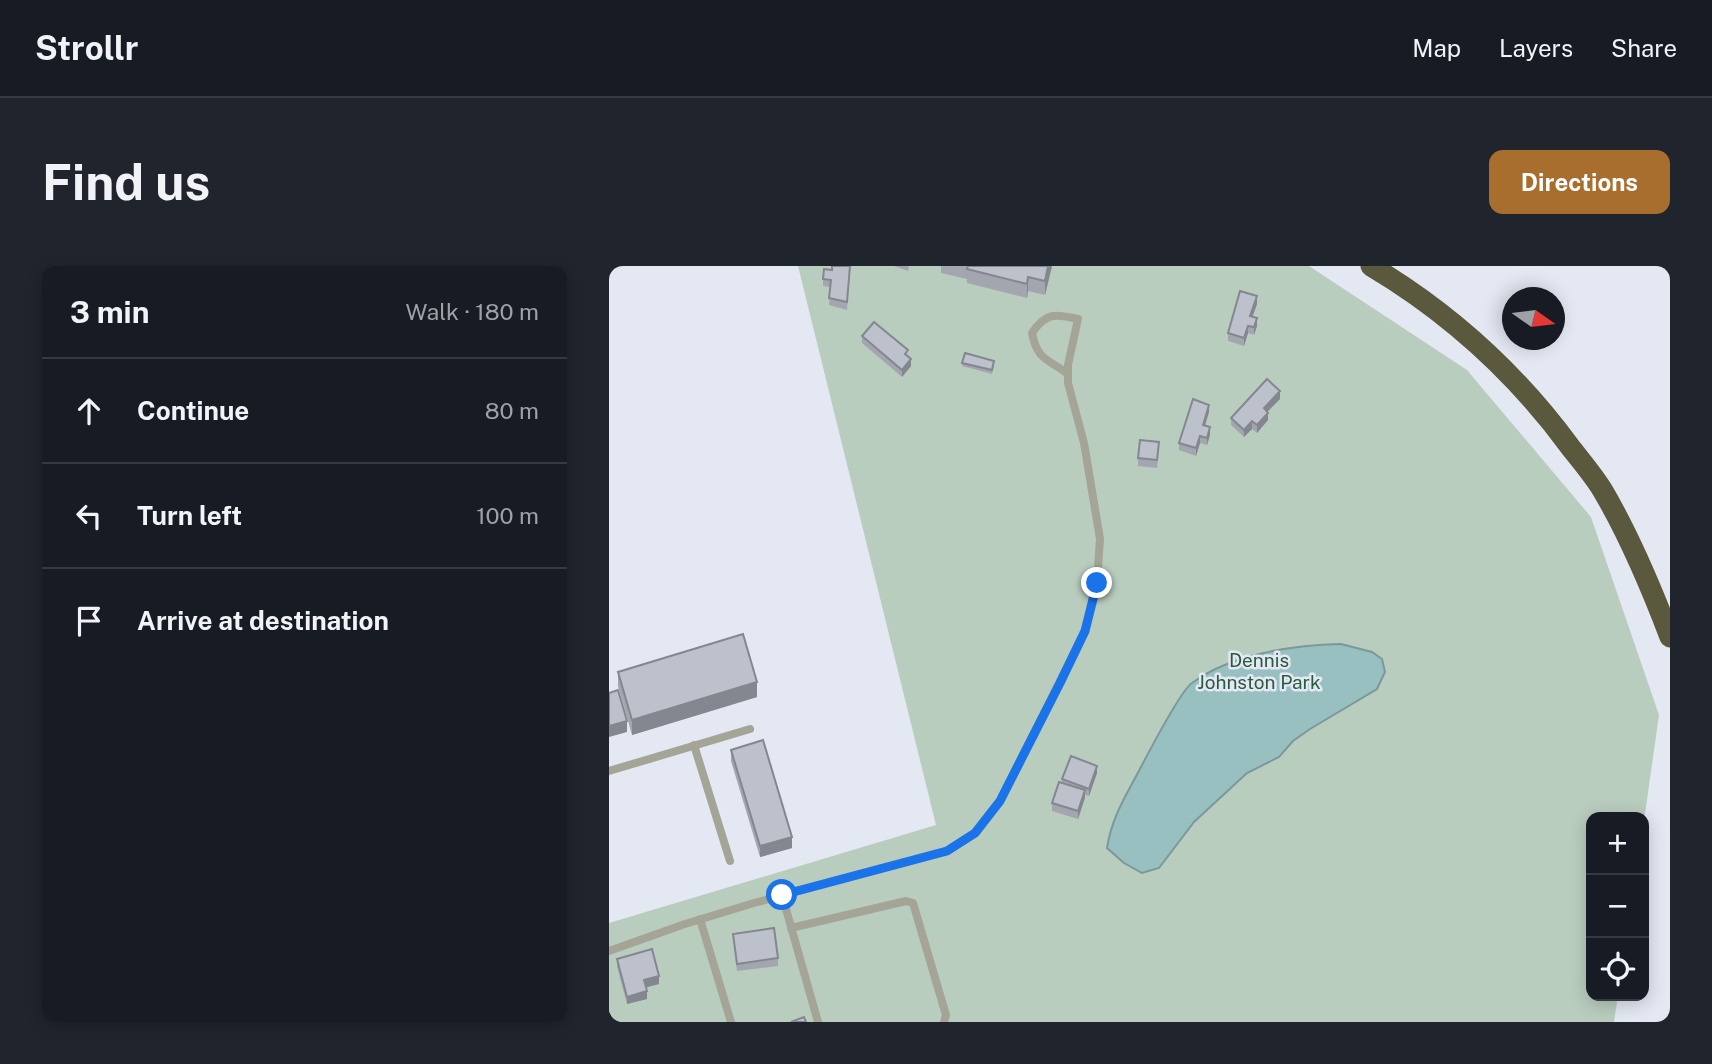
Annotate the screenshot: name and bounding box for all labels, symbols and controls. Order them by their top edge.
text: Strollr [35,29,138,67]
text: Map [1412,34,1461,62]
text: Layers [1499,34,1573,62]
text: Share [1611,34,1677,62]
button: Directions [1489,150,1670,214]
text: Find us [42,153,210,211]
north arrow [1502,287,1565,350]
text: 3 min [70,294,149,330]
text: Walk · 180 m [406,298,539,325]
icon: ahead [70,392,108,430]
text: Continue [137,395,249,426]
text: 80 m [485,397,539,424]
icon: left [70,497,108,535]
text: Turn left [137,500,242,531]
text: 100 m [476,502,539,529]
route end [1081,567,1112,598]
icon: arrive [70,602,108,640]
text: Arrive at destination [137,605,389,636]
park label: Dennis Johnston Park [1197,649,1321,693]
map controls [1586,812,1649,1001]
button: + [1586,812,1649,875]
button: − [1586,875,1649,938]
route start [766,879,797,910]
button: locate [1586,938,1649,1001]

